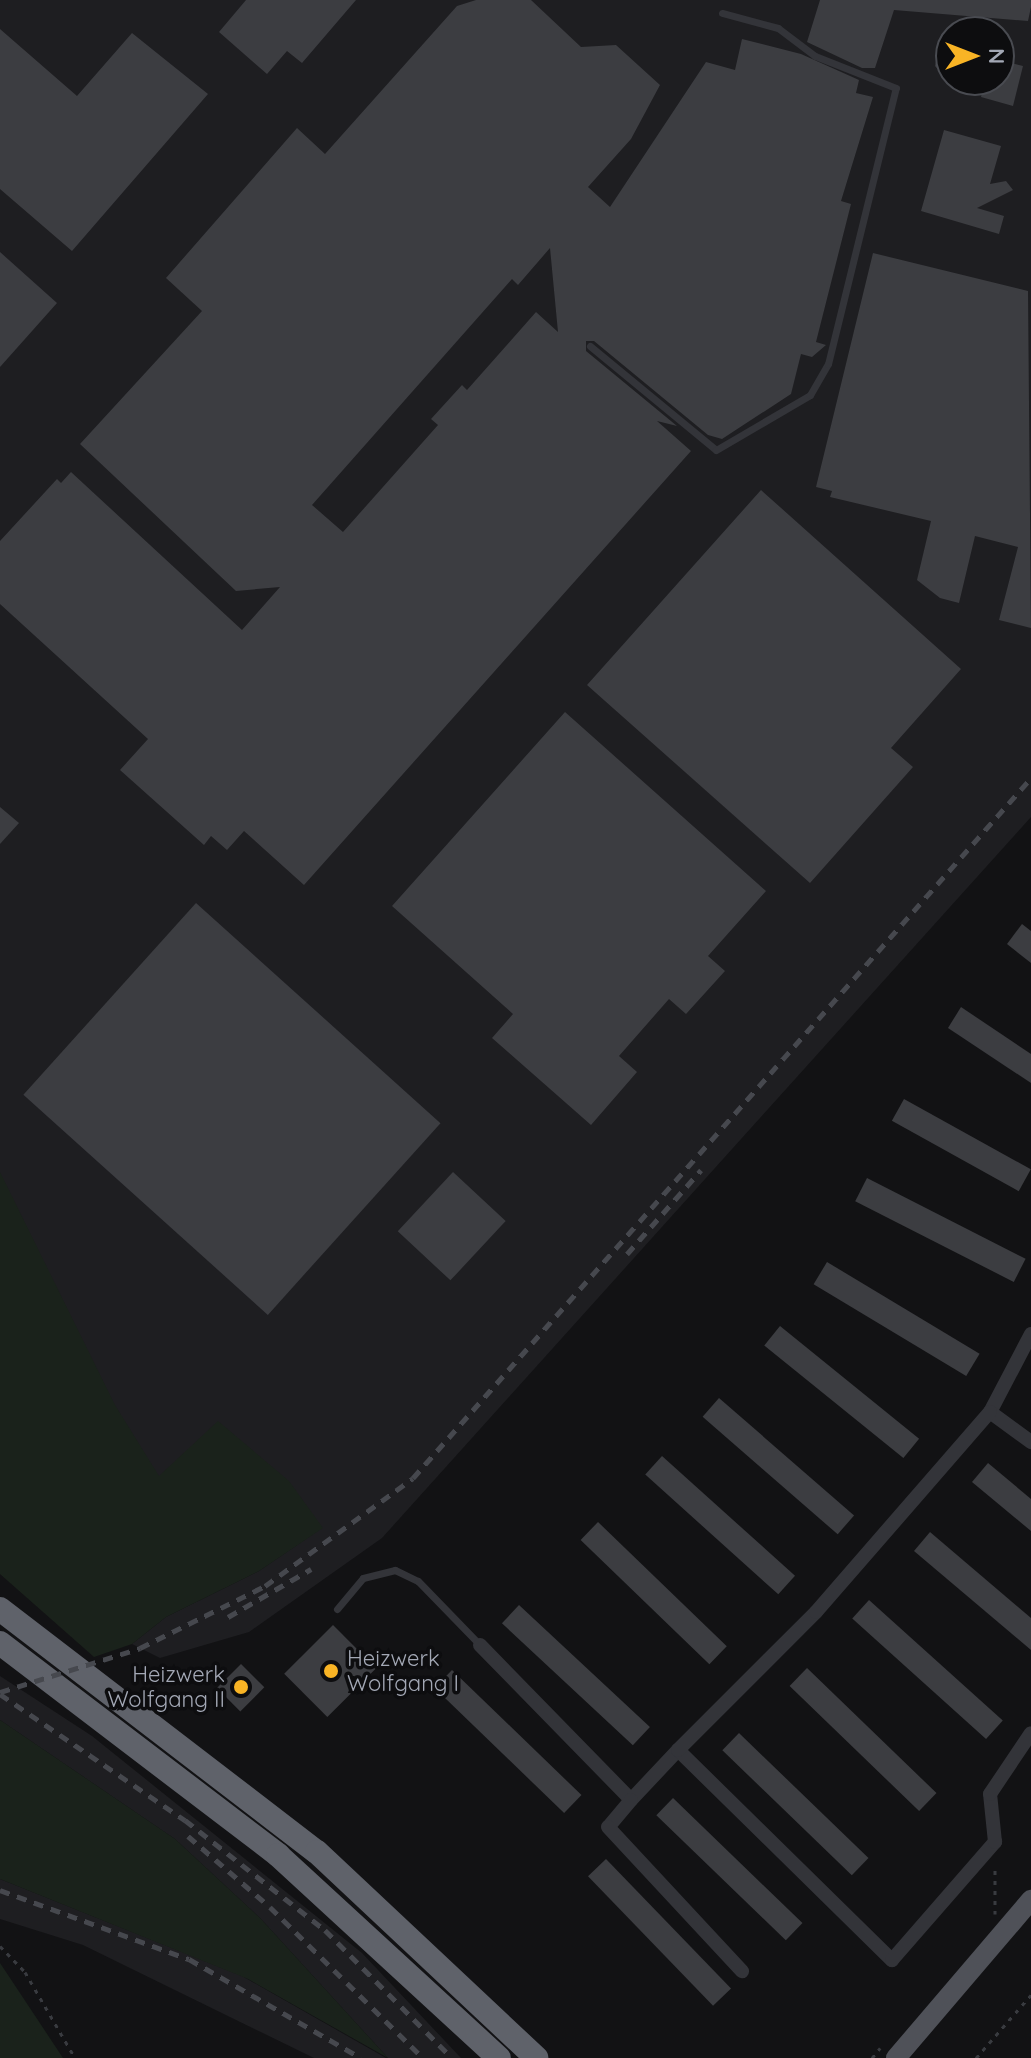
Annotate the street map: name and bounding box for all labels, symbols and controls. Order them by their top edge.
north arrow [935,16,1015,96]
text: N [983,48,1011,64]
place label: Heizwerk Wolfgang I [347,1645,459,1696]
place label: Heizwerk Wolfgang II [107,1661,225,1712]
marker: Heizwerk Wolfgang I [322,1662,340,1680]
marker: Heizwerk Wolfgang II [232,1678,250,1696]

